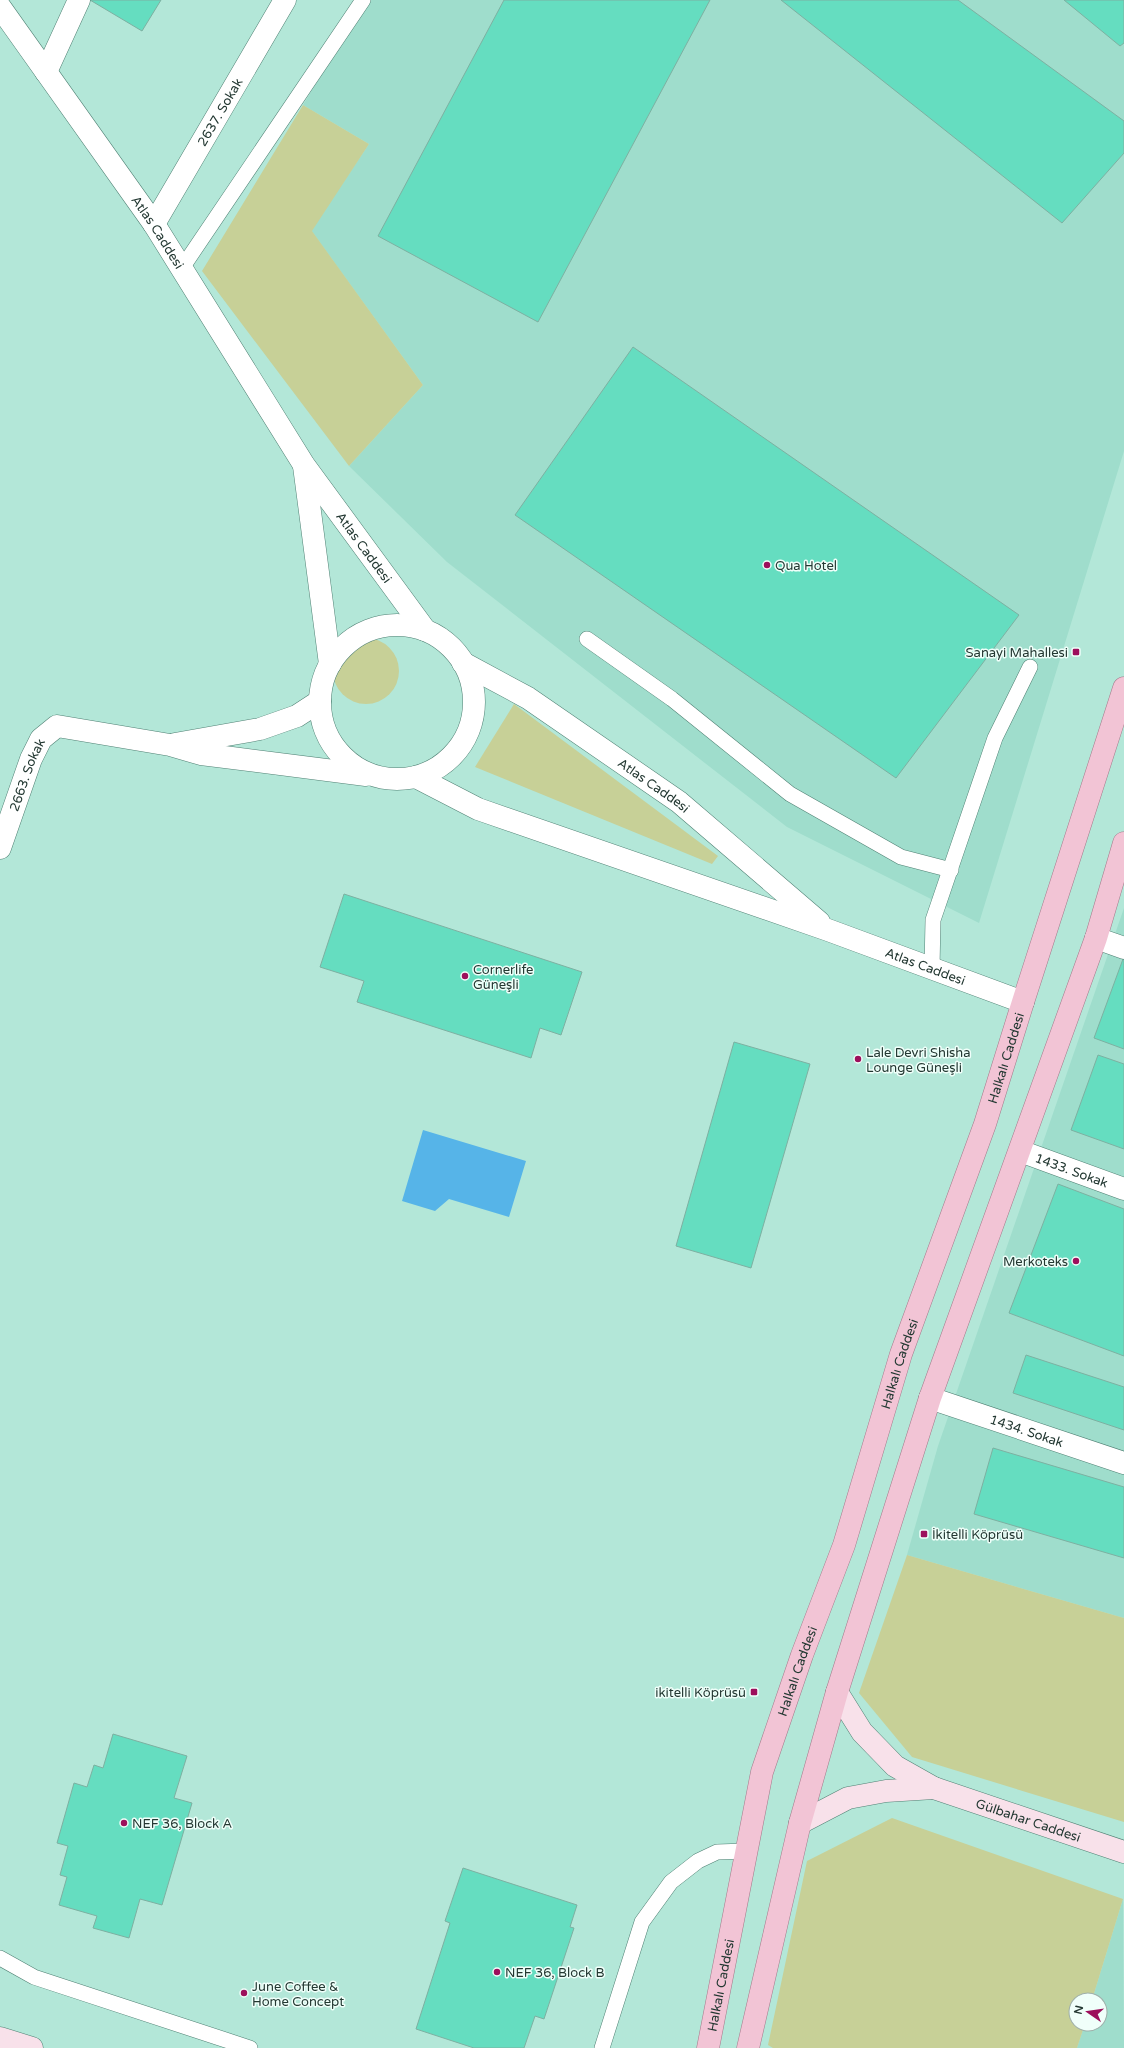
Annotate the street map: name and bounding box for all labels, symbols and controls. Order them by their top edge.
street label: 2637. Sokak [194,75,247,149]
street label: Atlas Caddesi [127,193,187,272]
street label: Atlas Caddesi [332,509,395,587]
place label: Qua Hotel [775,558,837,574]
marker: Qua Hotel [762,560,772,570]
place label: Sanayi Mahallesi [966,645,1068,661]
marker: Sanayi Mahallesi [1071,647,1081,657]
street label: 2663. Sokak [6,736,49,814]
street label: Atlas Caddesi [614,755,693,817]
street label: Atlas Caddesi [883,945,967,989]
place label: Cornerlife Güneşli [473,962,533,993]
marker: Cornerlife Güneşli [460,971,470,981]
street label: Halkalı Caddesi [985,1011,1028,1106]
place label: Lale Devri Shisha Lounge Güneşli [866,1045,971,1076]
marker: Lale Devri Shisha Lounge Güneşli [853,1054,863,1064]
street label: 1433. Sokak [1033,1150,1110,1192]
place label: Merkoteks [1003,1254,1068,1270]
marker: Merkoteks [1071,1256,1081,1266]
street label: Halkalı Caddesi [878,1317,922,1411]
street label: 1434. Sokak [987,1412,1065,1451]
place label: İkitelli Köprüsü [932,1527,1023,1543]
marker: İkitelli Köprüsü [919,1529,929,1539]
street label: Halkalı Caddesi [775,1624,821,1718]
place label: ikitelli Köprüsü [655,1685,746,1701]
marker: ikitelli Köprüsü [749,1687,759,1697]
street label: Gülbahar Caddesi [974,1796,1083,1846]
place label: NEF 36, Block A [132,1816,233,1832]
marker: NEF 36, Block A [119,1818,129,1828]
street label: Halkalı Caddesi [704,1938,738,2033]
place label: NEF 36, Block B [505,1965,605,1981]
marker: NEF 36, Block B [492,1967,502,1977]
place label: June Coffee & Home Concept [252,1979,344,2010]
marker: June Coffee & Home Concept [239,1988,249,1998]
north arrow [1068,1992,1108,2032]
text: N [1071,2004,1086,2016]

